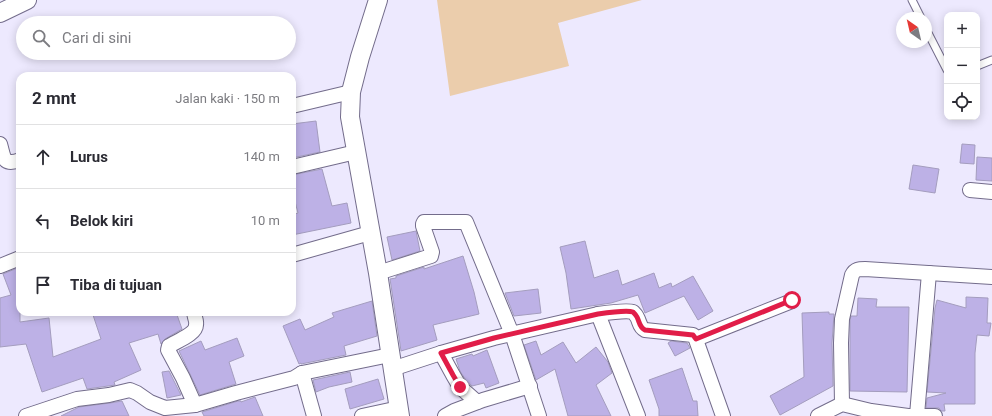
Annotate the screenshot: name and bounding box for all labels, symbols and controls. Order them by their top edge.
north arrow [896,12,932,48]
map controls [944,12,980,120]
button: + [944,12,980,48]
search box [16,16,296,60]
icon: search [30,27,52,49]
text: Cari di sini [62,29,132,47]
button: − [944,48,980,84]
button: locate [944,84,980,120]
text: 2 mnt [32,88,76,108]
text: Jalan kaki · 150 m [175,91,280,106]
icon: ahead [32,146,54,168]
text: Lurus [70,148,108,166]
text: 140 m [243,149,280,164]
icon: left [32,210,54,232]
text: Belok kiri [70,212,133,230]
text: 10 m [251,213,280,228]
icon: arrive [32,274,54,296]
text: Tiba di tujuan [70,276,162,294]
route start [783,291,801,309]
route end [451,378,469,396]

